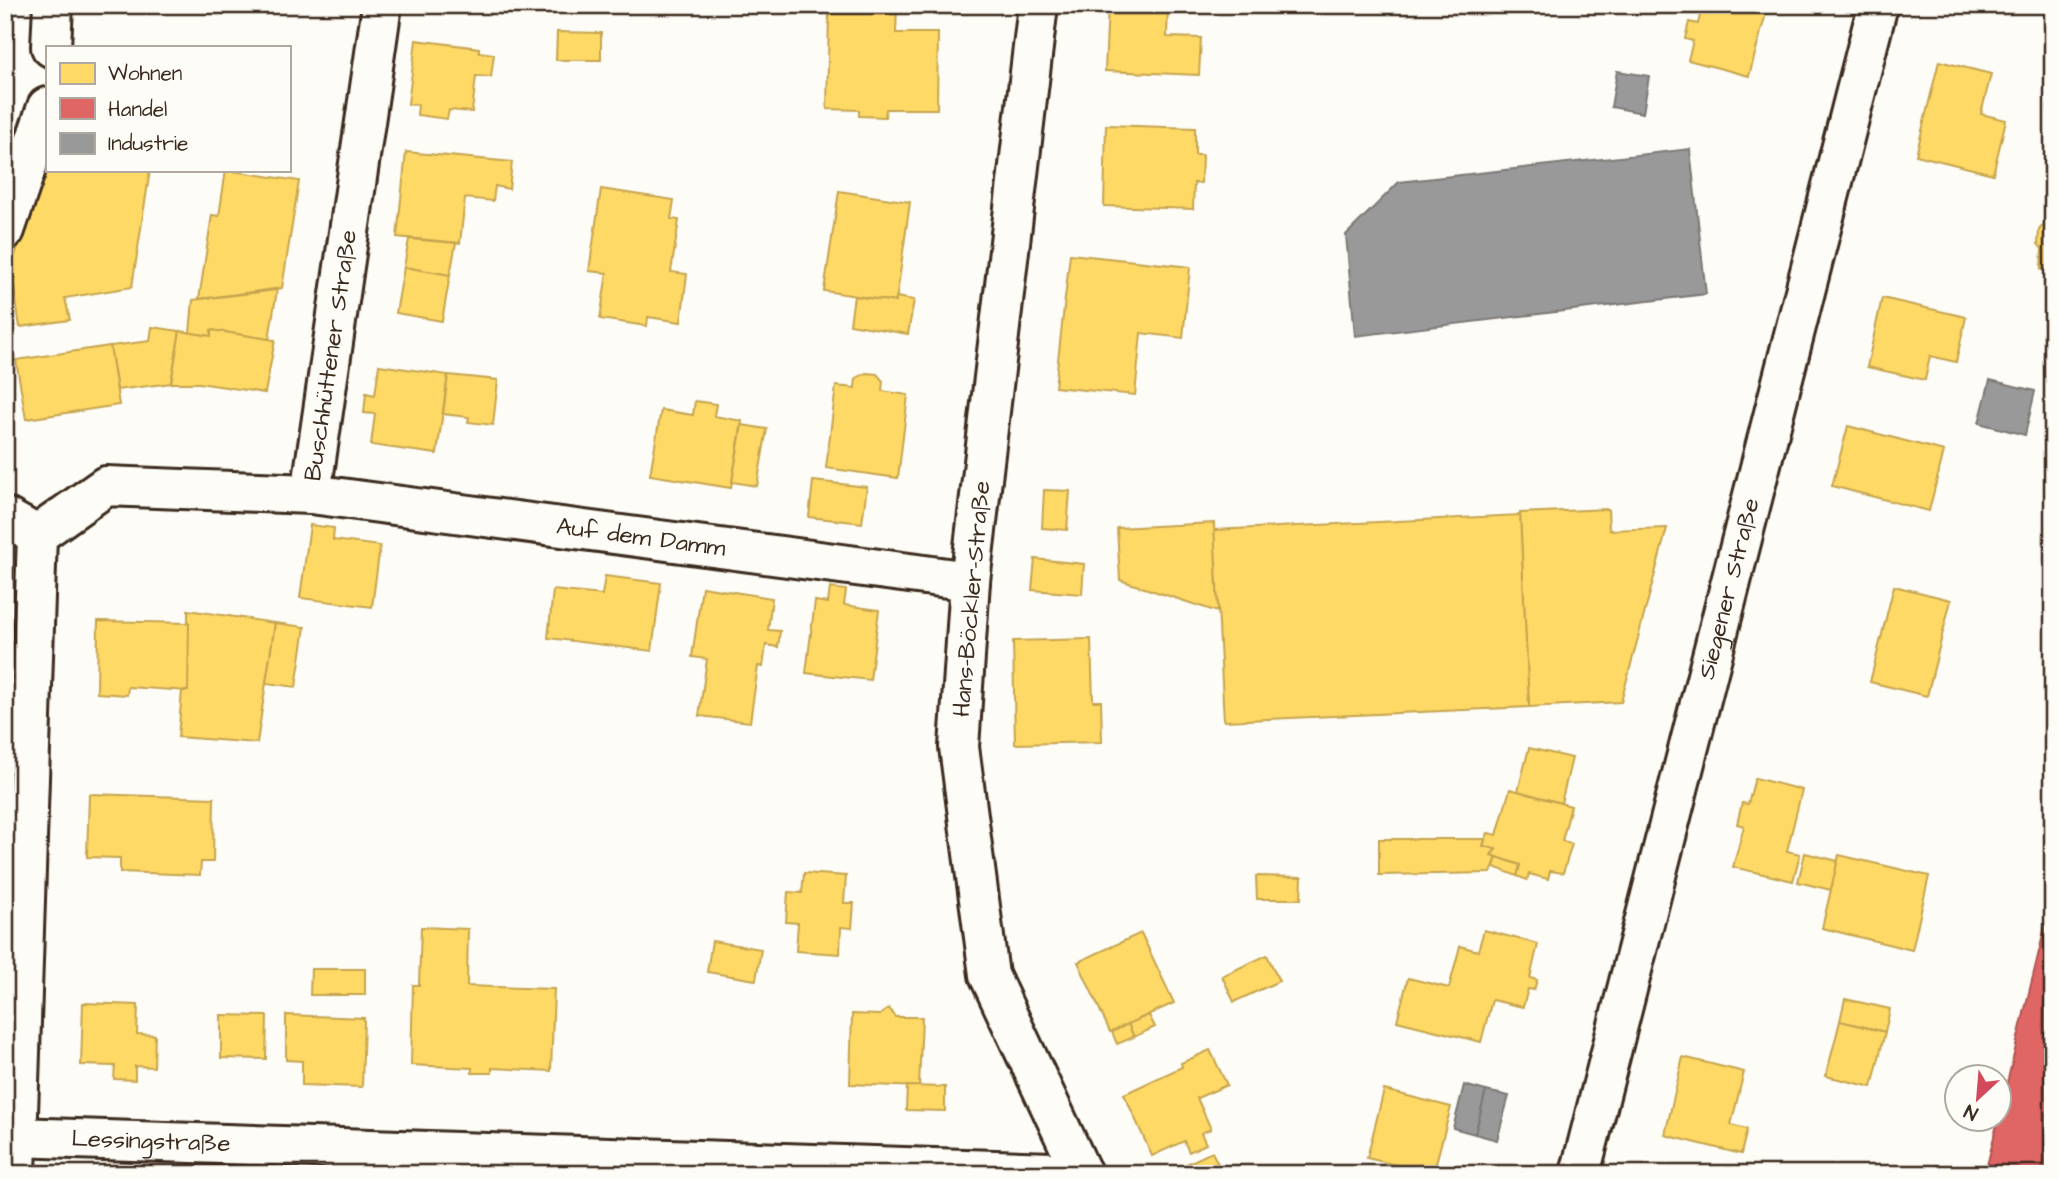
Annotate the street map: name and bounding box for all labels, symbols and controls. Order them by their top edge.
legend [46,46,290,172]
text: Wohnen [108,59,182,88]
text: Handel [108,95,167,124]
text: Industrie [108,129,188,158]
street label: Buschhüttener Straße [296,228,366,483]
street label: Hans-Böckler-Straße [945,480,999,718]
street label: Siegener Straße [1690,494,1769,683]
street label: Auf dem Damm [554,510,728,566]
north arrow [1942,1064,2012,1134]
text: N [1960,1097,1982,1127]
street label: Lessingstraße [71,1122,231,1161]

